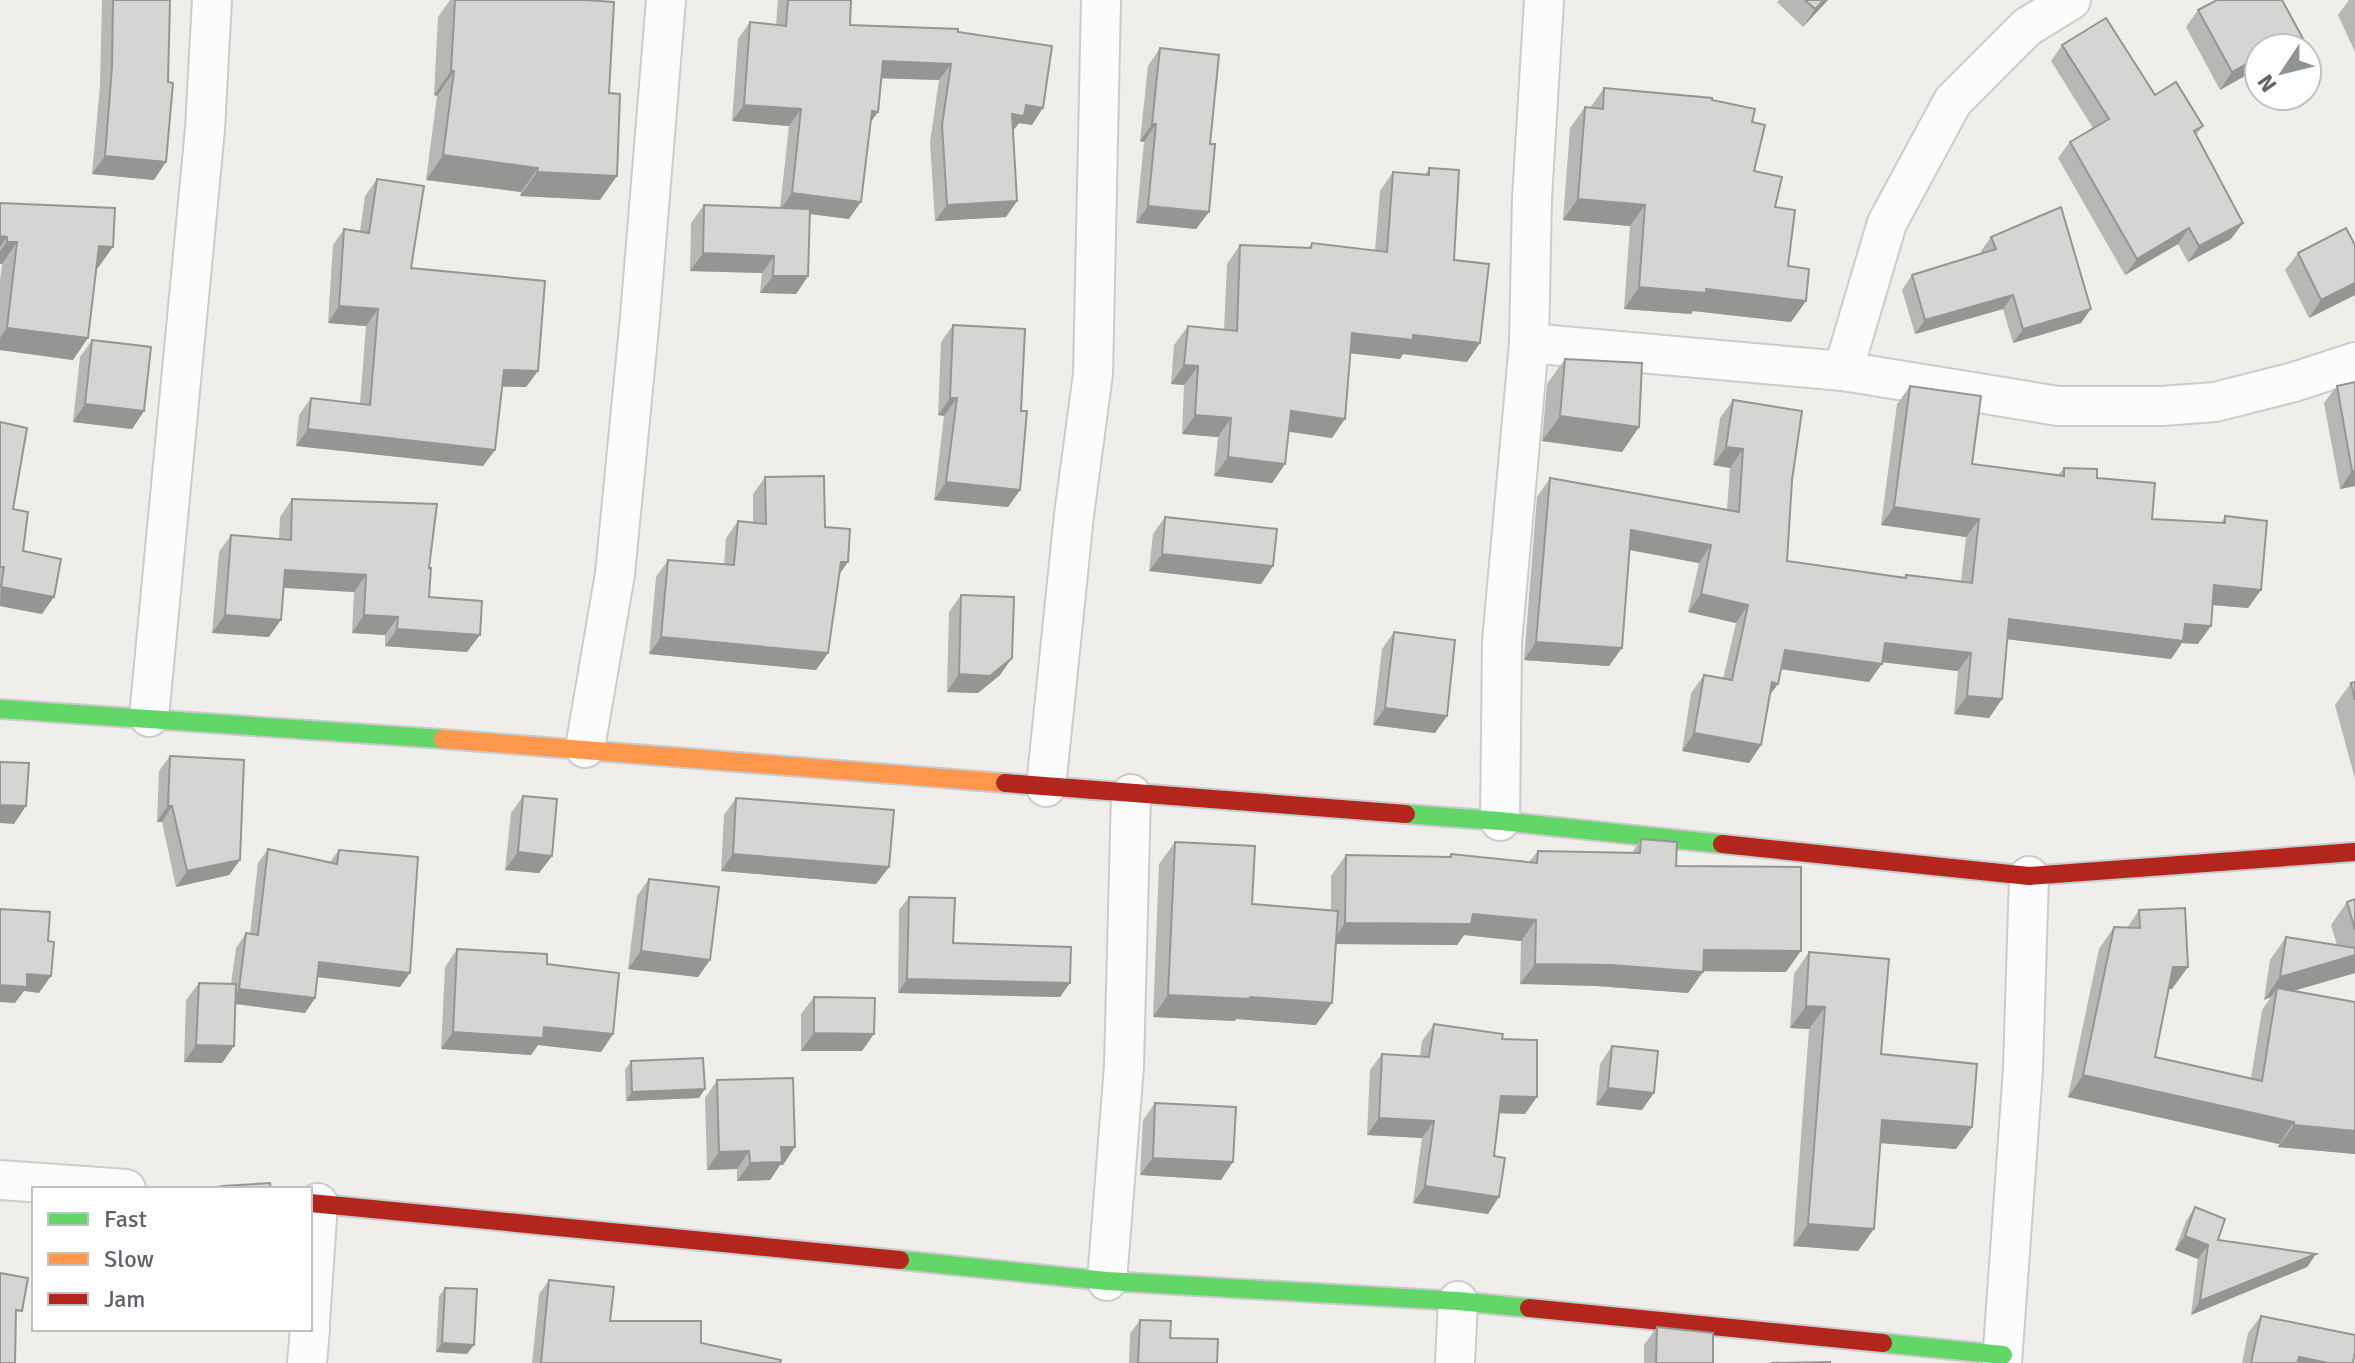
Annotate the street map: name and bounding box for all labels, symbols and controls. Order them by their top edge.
north arrow [2243,32,2323,112]
text: N [2252,69,2282,97]
legend [32,1187,312,1331]
text: Fast [104,1204,147,1234]
text: Slow [104,1244,154,1274]
text: Jam [104,1284,145,1314]

